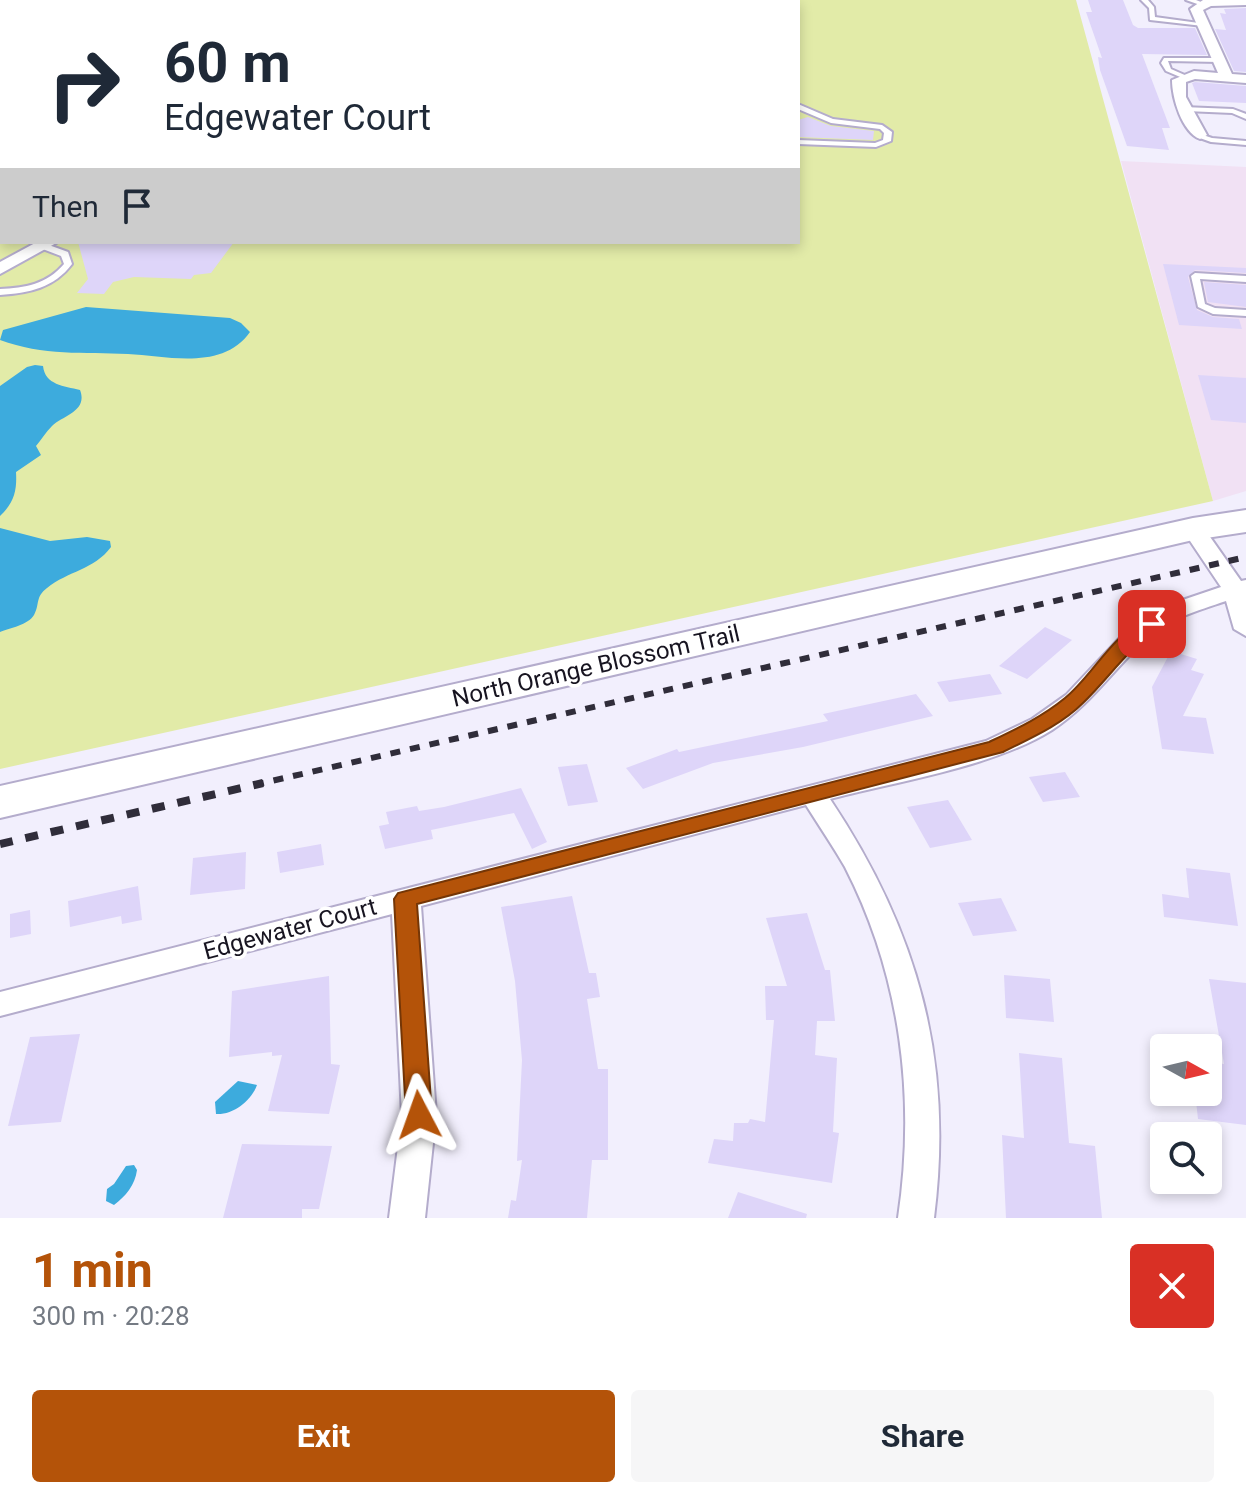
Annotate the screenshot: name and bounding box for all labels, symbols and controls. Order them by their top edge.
text: 60 m [164,30,291,96]
icon: right [32,32,136,136]
text: Edgewater Court [164,97,431,139]
icon: arrive [115,184,159,228]
text: Then [32,189,99,224]
pin [1118,590,1186,658]
icon: arrive [1130,602,1174,646]
street label: North Orange Blossom Trail [449,619,743,713]
street label: Edgewater Court [200,892,380,966]
north arrow [1150,1034,1222,1106]
map controls [1150,1034,1222,1194]
position arrow [377,1073,461,1157]
button: search [1150,1122,1222,1194]
text: 1 min [32,1242,153,1299]
button: close [1130,1244,1214,1328]
text: 300 m · 20:28 [32,1301,190,1331]
button: Exit [32,1390,615,1482]
button: Share [631,1390,1214,1482]

